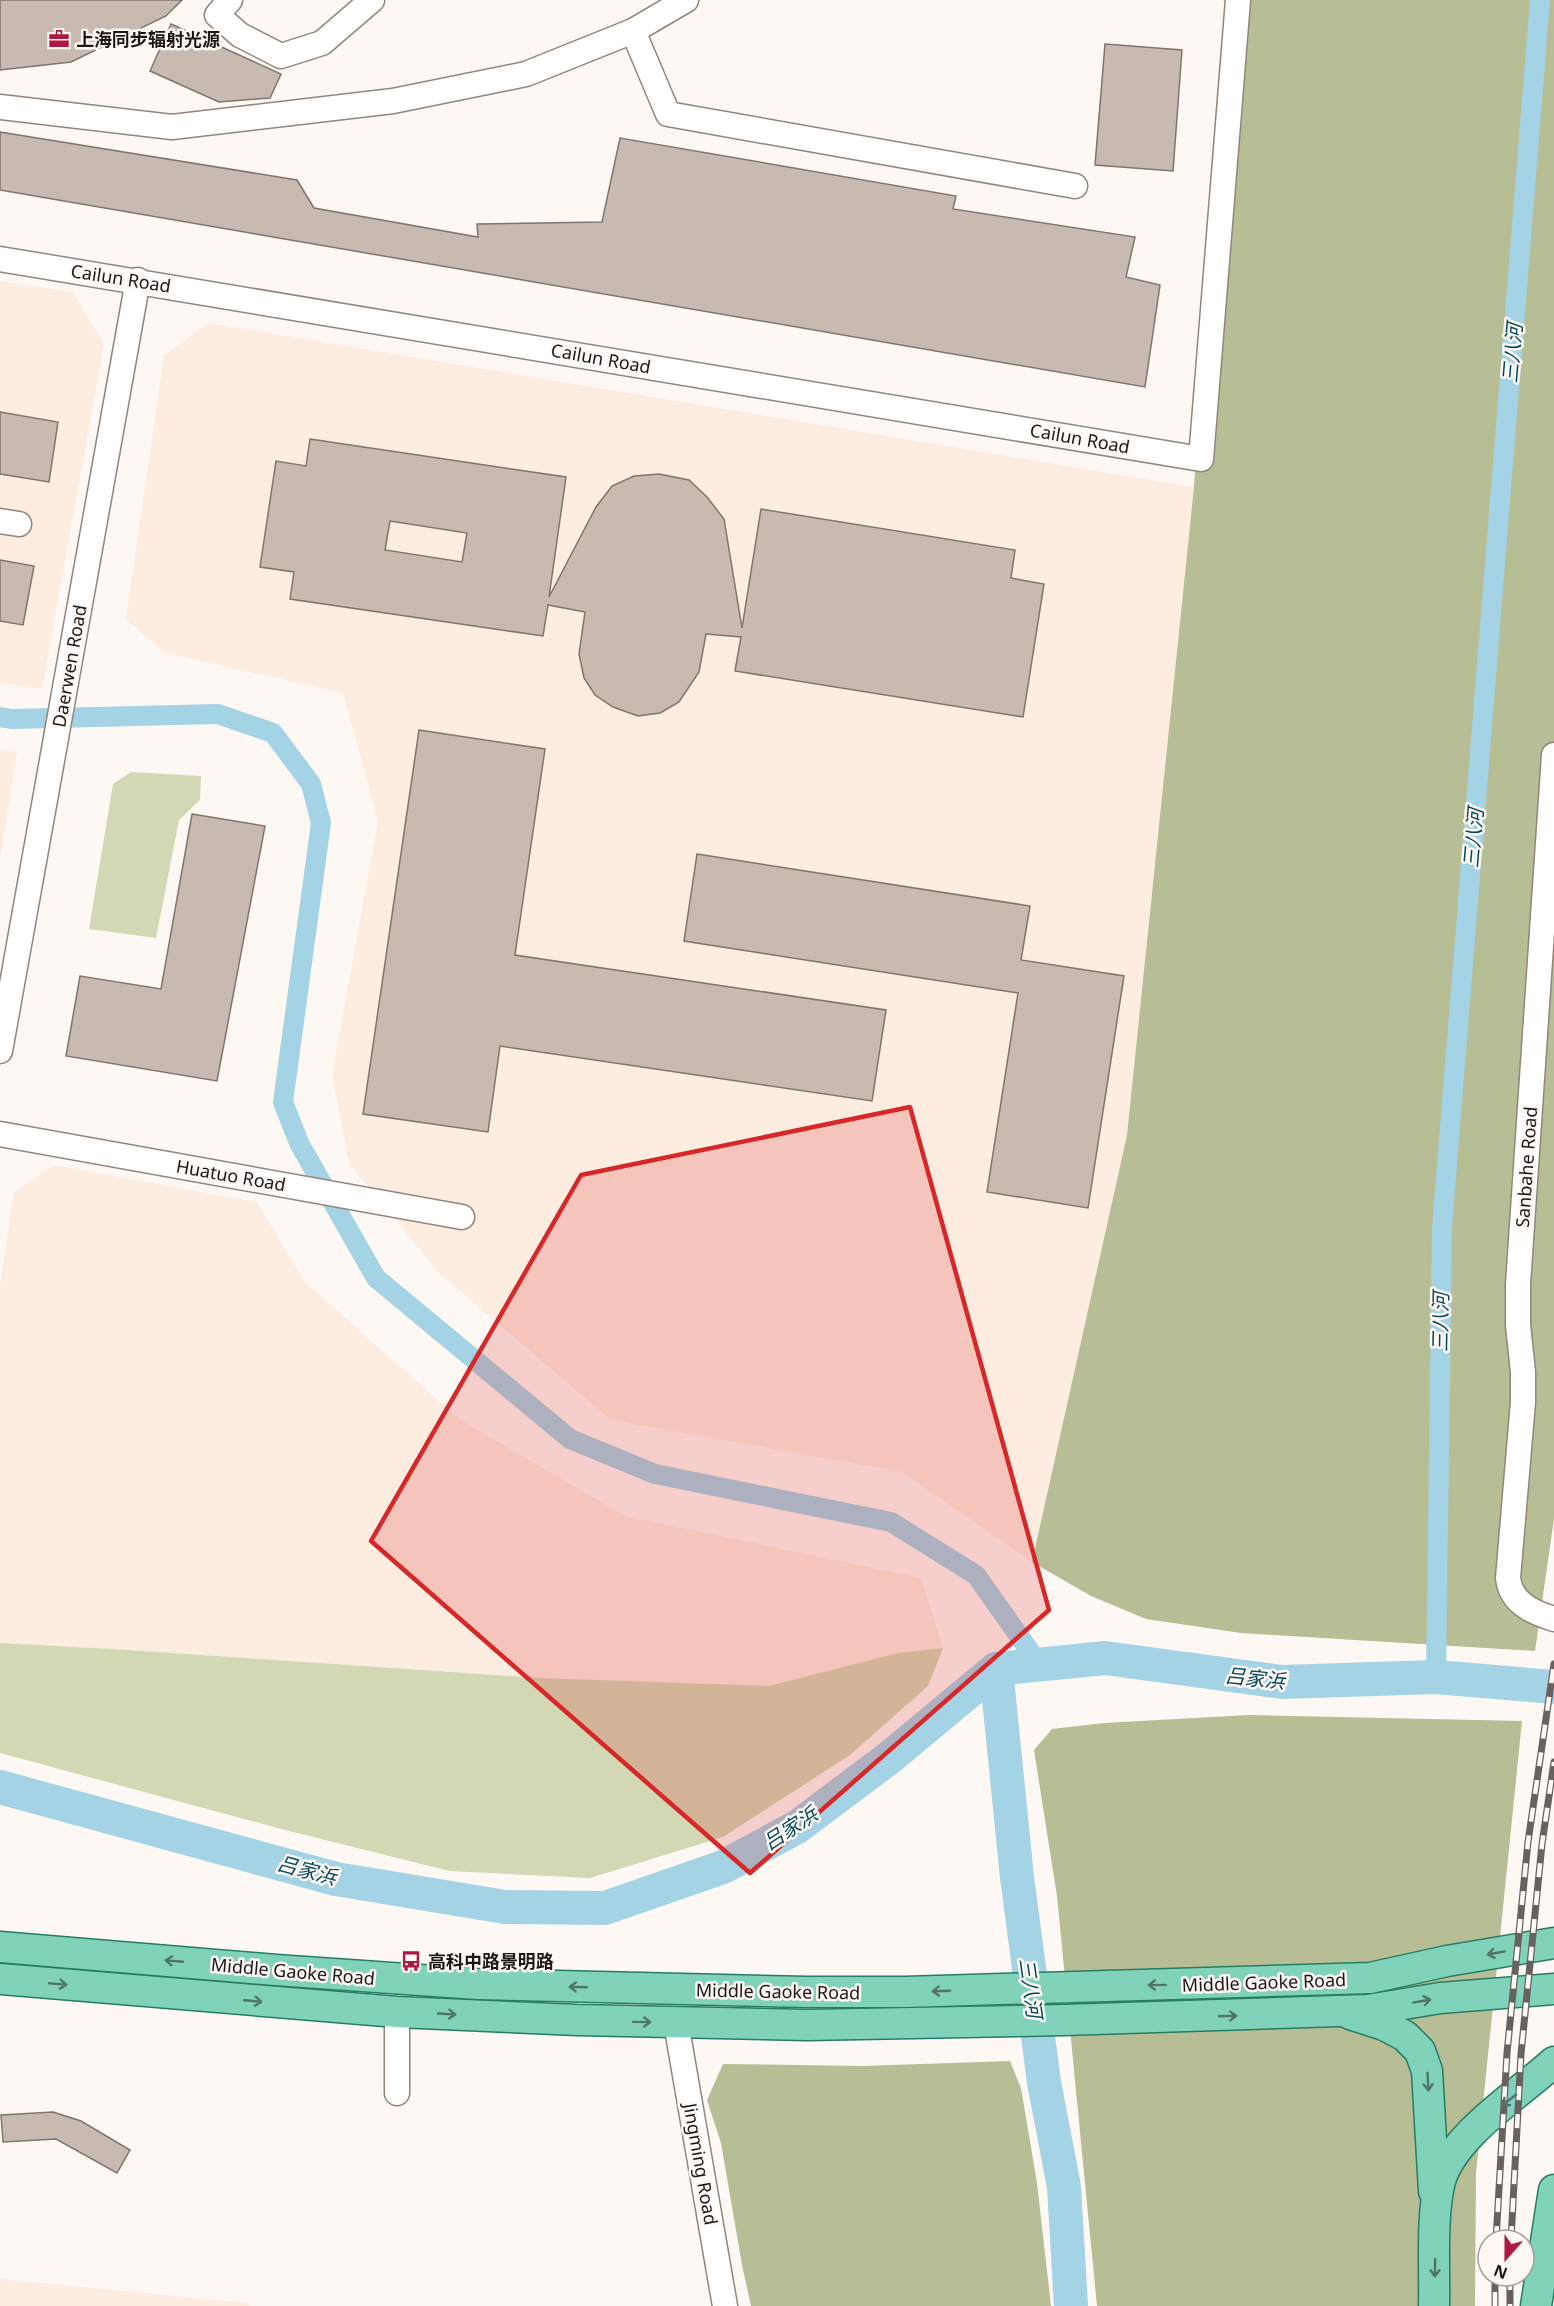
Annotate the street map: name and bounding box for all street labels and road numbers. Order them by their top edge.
street label: Cailun Road [69,258,173,298]
street label: Cailun Road [549,337,653,379]
street label: Cailun Road [1028,417,1132,459]
street label: Daerwen Road [46,603,92,729]
street label: Sanbahe Road [1510,1106,1542,1228]
street label: Huatuo Road [174,1154,288,1196]
street label: Middle Gaoke Road [210,1952,376,1990]
street label: Middle Gaoke Road [1181,1967,1347,1997]
street label: Middle Gaoke Road [696,1978,860,2004]
street label: Jingming Road [678,2099,724,2227]

